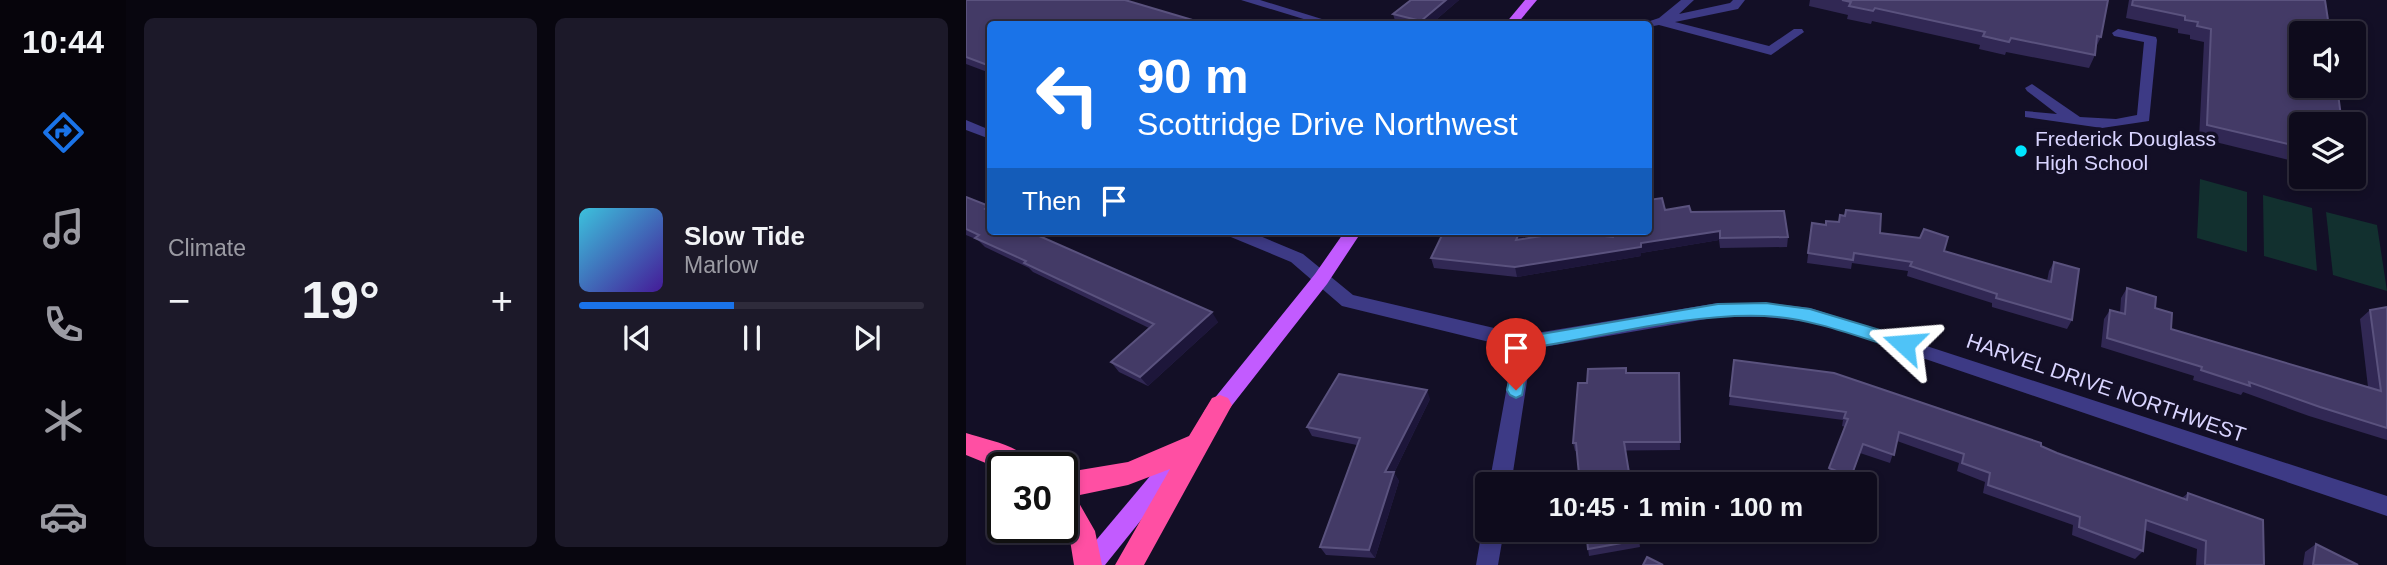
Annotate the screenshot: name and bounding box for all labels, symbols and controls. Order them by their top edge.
map controls [2289,21,2366,189]
button: sound [2289,21,2366,98]
text: 10:44 [22,24,104,60]
icon: left [1022,49,1113,140]
text: 90 m [1137,49,1249,103]
text: Scottridge Drive Northwest [1137,106,1518,142]
icon: directions [39,108,88,157]
button: layers [2289,112,2366,189]
place label: Frederick Douglass High School [2035,127,2216,174]
marker: Frederick Douglass High School [2013,143,2029,159]
icon: arrive [1095,182,1133,220]
text: Then [1022,186,1081,216]
icon: music [39,204,88,253]
text: Slow Tide [684,221,805,251]
text: Climate [168,235,246,261]
text: Marlow [684,252,758,278]
text: 19° [301,271,380,329]
text: − [168,280,190,322]
text: + [491,280,513,322]
icon: phone [39,300,88,349]
position arrow [1867,307,1941,381]
pin [1486,318,1546,390]
icon: previous [618,319,656,357]
icon: pause [733,319,771,357]
icon: next [848,319,886,357]
icon: arrive [1497,329,1535,367]
street label: HARVEL DRIVE NORTHWEST [1964,329,2249,446]
icon: climate [39,396,88,445]
speed limit sign: 30 [987,452,1078,543]
icon: car [39,492,88,541]
text: 10:45 · 1 min · 100 m [1549,492,1803,522]

